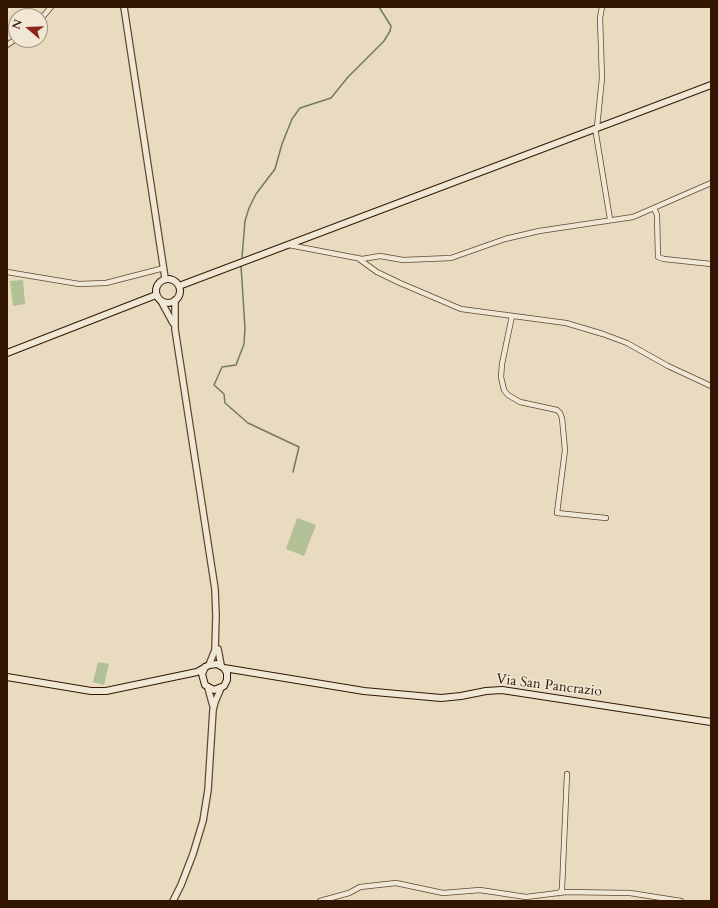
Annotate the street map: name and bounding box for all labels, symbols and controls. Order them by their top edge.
north arrow [8,8,48,48]
text: N [8,17,26,31]
street label: Via San Pancrazio [495,671,603,701]

